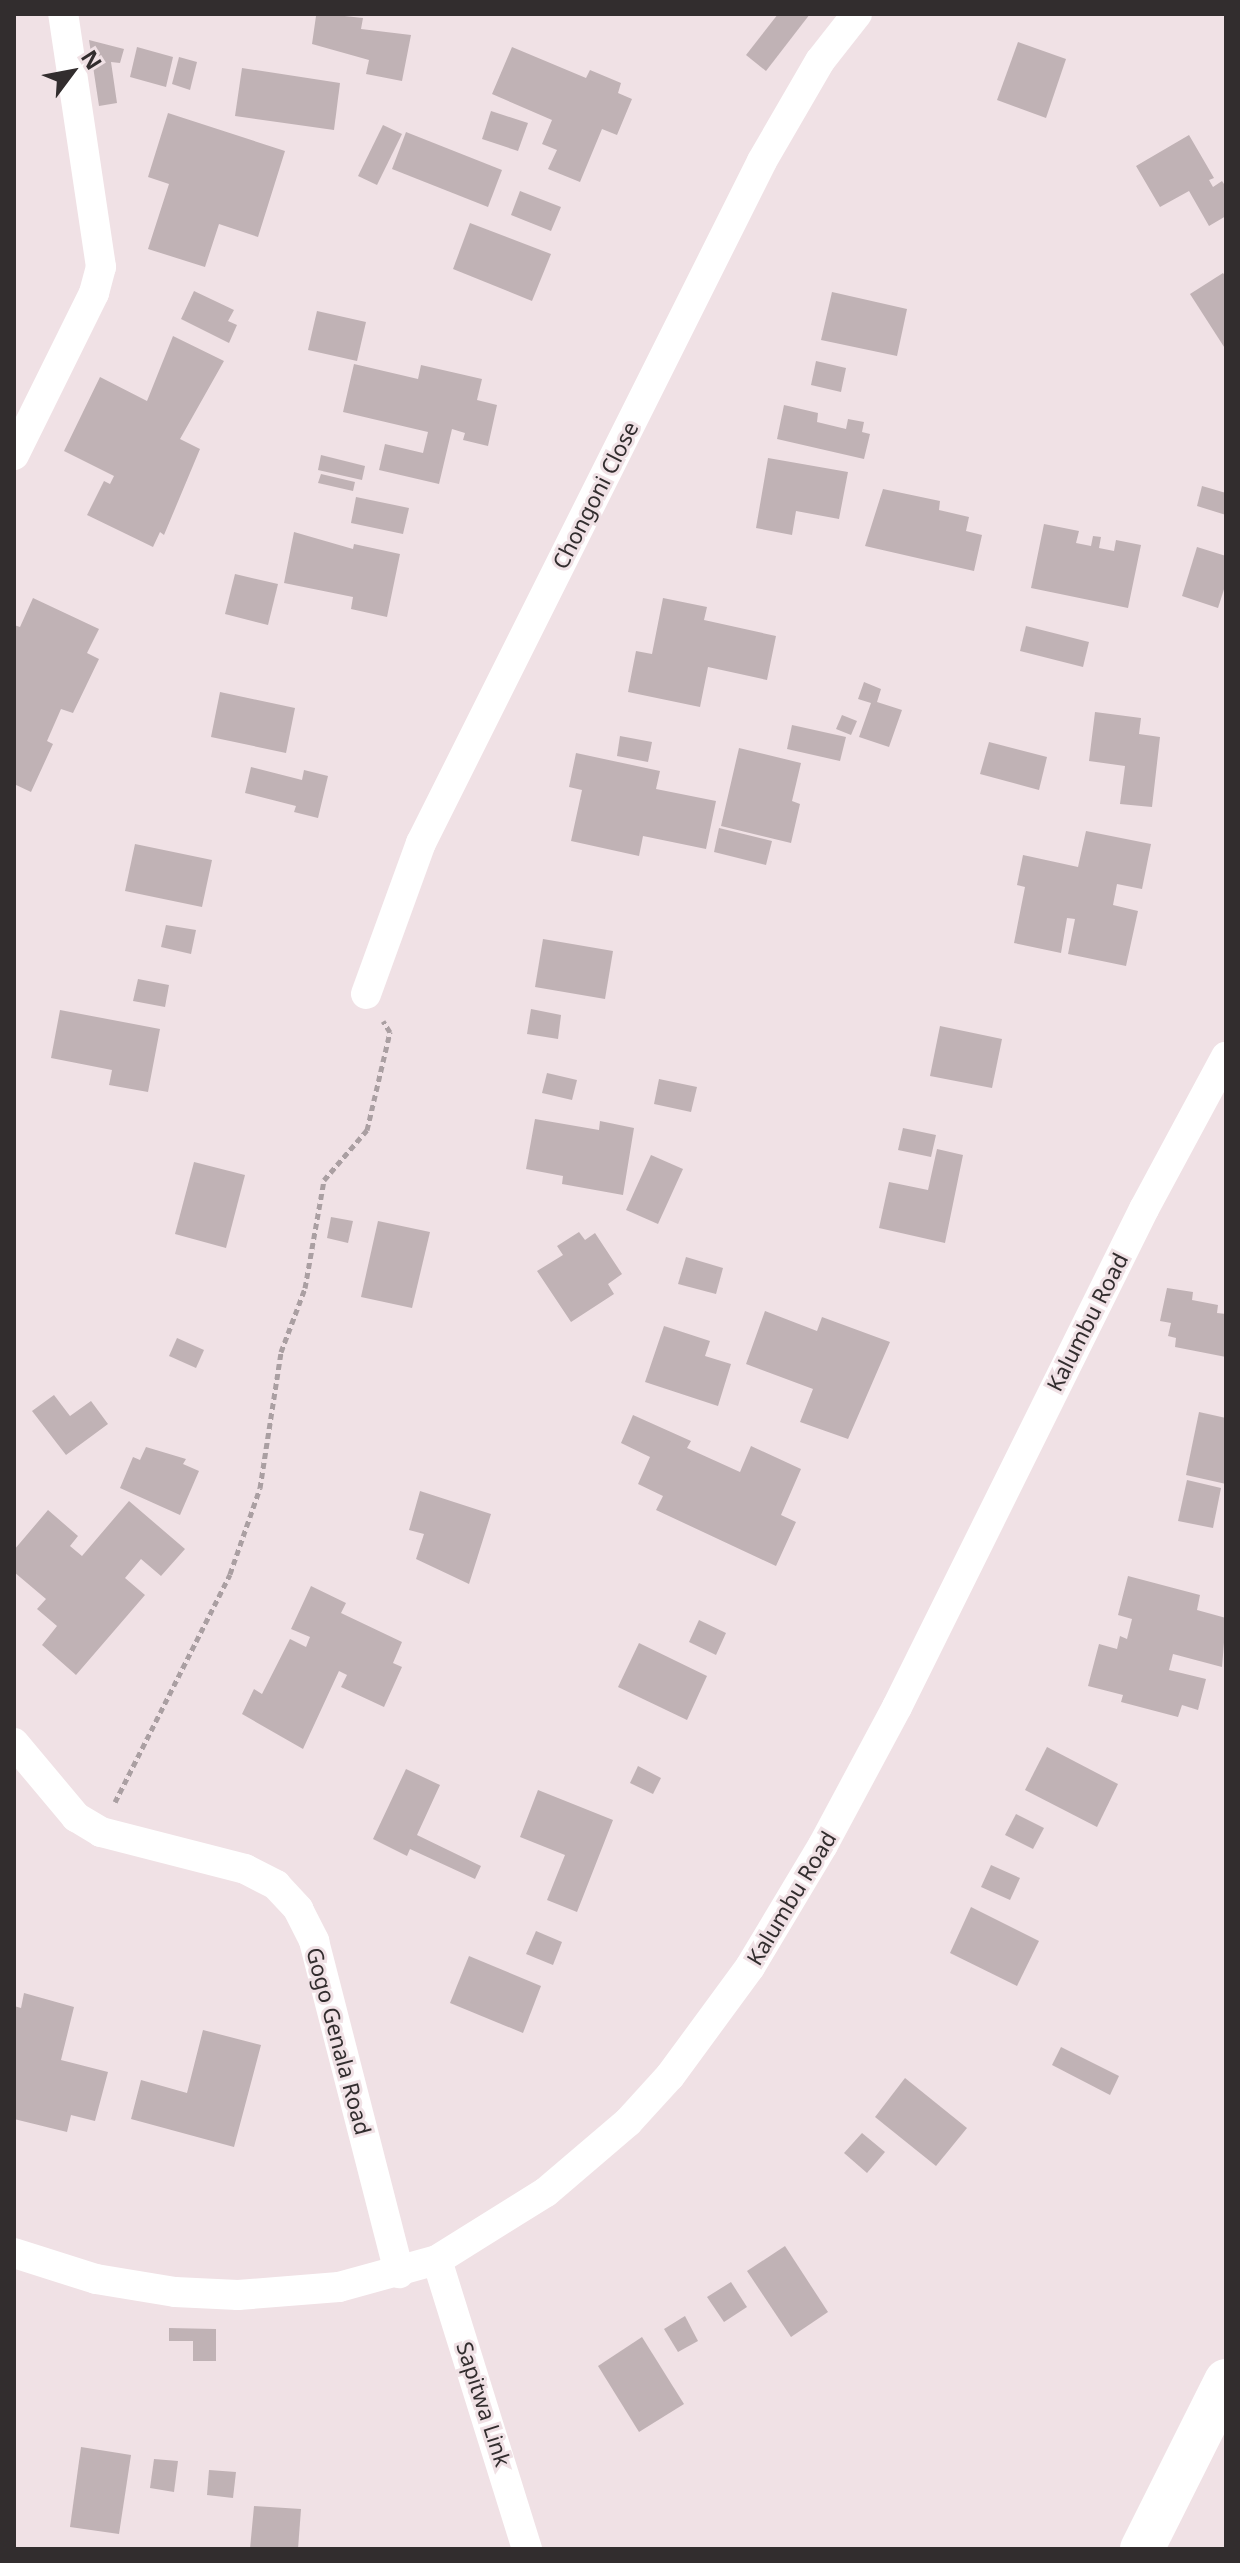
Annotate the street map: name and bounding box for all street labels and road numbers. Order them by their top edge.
street label: Chongoni Close [546,417,644,573]
street label: Kalumbu Road [1041,1249,1133,1395]
street label: Kalumbu Road [741,1826,841,1970]
street label: Gogo Genala Road [301,1944,377,2138]
street label: Sapitwa Link [451,2338,517,2470]

